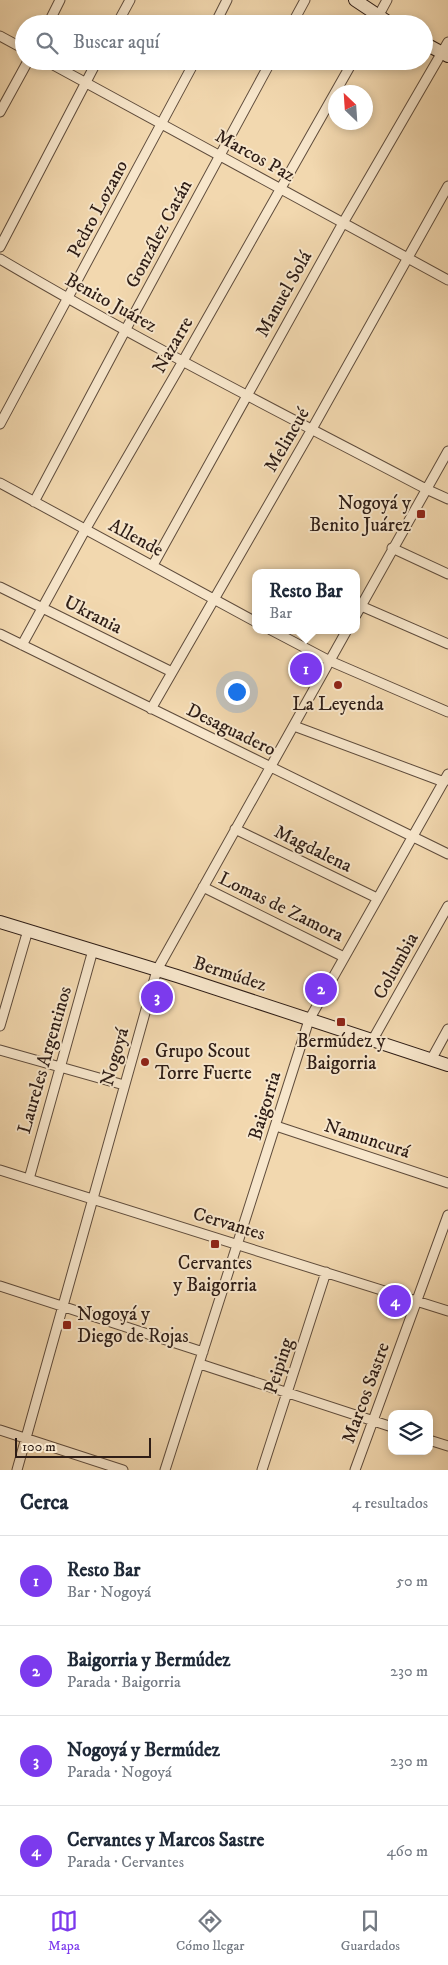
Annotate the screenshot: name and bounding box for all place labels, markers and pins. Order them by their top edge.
place label: Nogoyá y Benito Juárez [309,492,412,537]
marker: Nogoyá y Benito Juárez [415,508,427,520]
pin: 1 [290,650,322,688]
marker: La Leyenda [332,679,344,691]
place label: La Leyenda [292,693,384,716]
pin: 2 [305,970,337,1008]
pin: 3 [141,978,173,1016]
marker: Bermúdez y Baigorria [335,1016,347,1028]
place label: Bermúdez y Baigorria [297,1030,386,1075]
place label: Grupo Scout Torre Fuerte [155,1040,252,1085]
marker: Grupo Scout Torre Fuerte [139,1056,151,1068]
marker: Cervantes y Baigorria [209,1238,221,1250]
place label: Cervantes y Baigorria [173,1252,257,1297]
pin: 4 [379,1282,411,1320]
place label: Nogoyá y Diego de Rojas [77,1303,189,1348]
marker: Nogoyá y Diego de Rojas [61,1319,73,1331]

